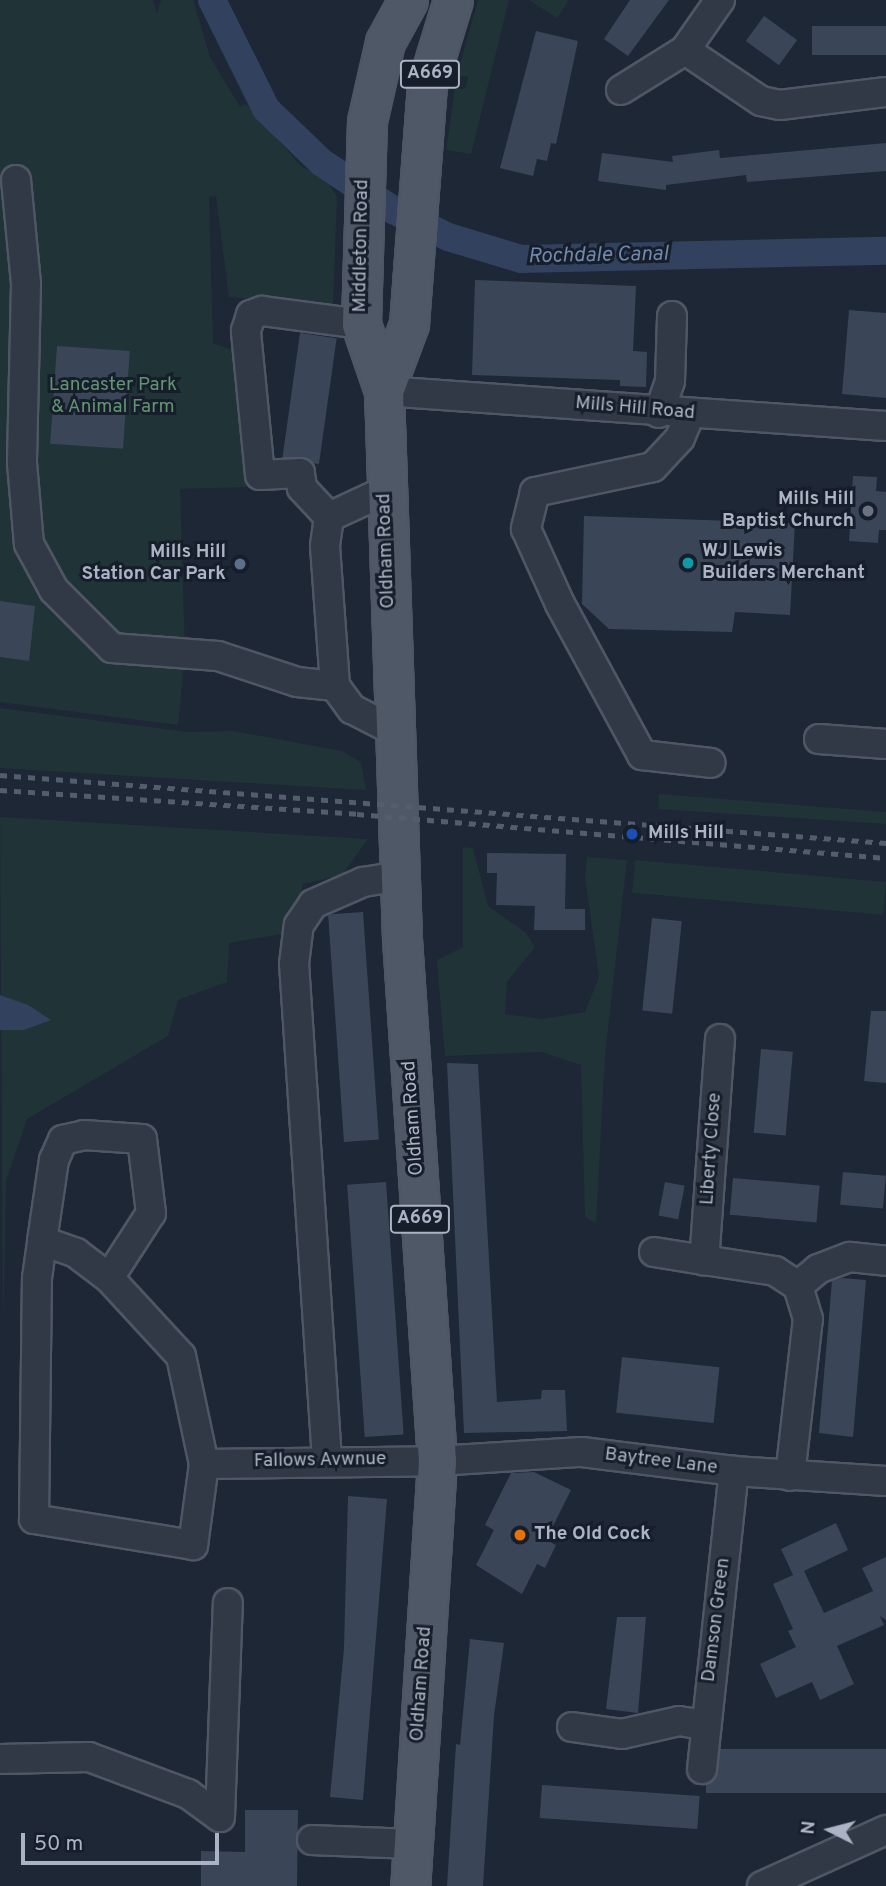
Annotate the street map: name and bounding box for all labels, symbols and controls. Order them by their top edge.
road number: A669 [398,60,462,88]
street label: Middleton Road [349,179,375,313]
water label: Rochdale Canal [528,242,668,270]
park label: Lancaster Park & Animal Farm [49,375,177,419]
street label: Mills Hill Road [574,392,696,426]
place label: Mills Hill Baptist Church [722,489,854,533]
street label: Oldham Road [374,493,400,609]
marker: Mills Hill Baptist Church [860,503,876,519]
place label: WJ Lewis Builders Merchant [702,541,865,585]
place label: Mills Hill Station Car Park [82,542,226,586]
marker: WJ Lewis Builders Merchant [680,555,696,571]
marker: Mills Hill Station Car Park [232,556,248,572]
place label: Mills Hill [648,823,724,845]
marker: Mills Hill [622,824,642,844]
street label: Oldham Road [399,1060,429,1176]
street label: Liberty Close [697,1092,727,1206]
road number: A669 [388,1204,452,1234]
street label: Baytree Lane [603,1444,719,1480]
street label: Fallows Avwnue [253,1448,387,1474]
place label: The Old Cock [534,1524,651,1546]
marker: The Old Cock [512,1527,528,1543]
street label: Damson Green [698,1557,736,1683]
street label: Oldham Road [407,1626,437,1742]
north arrow [795,1795,865,1865]
scale bar [24,1820,222,1864]
text: N [796,1820,822,1836]
text: 50 m [34,1831,83,1858]

